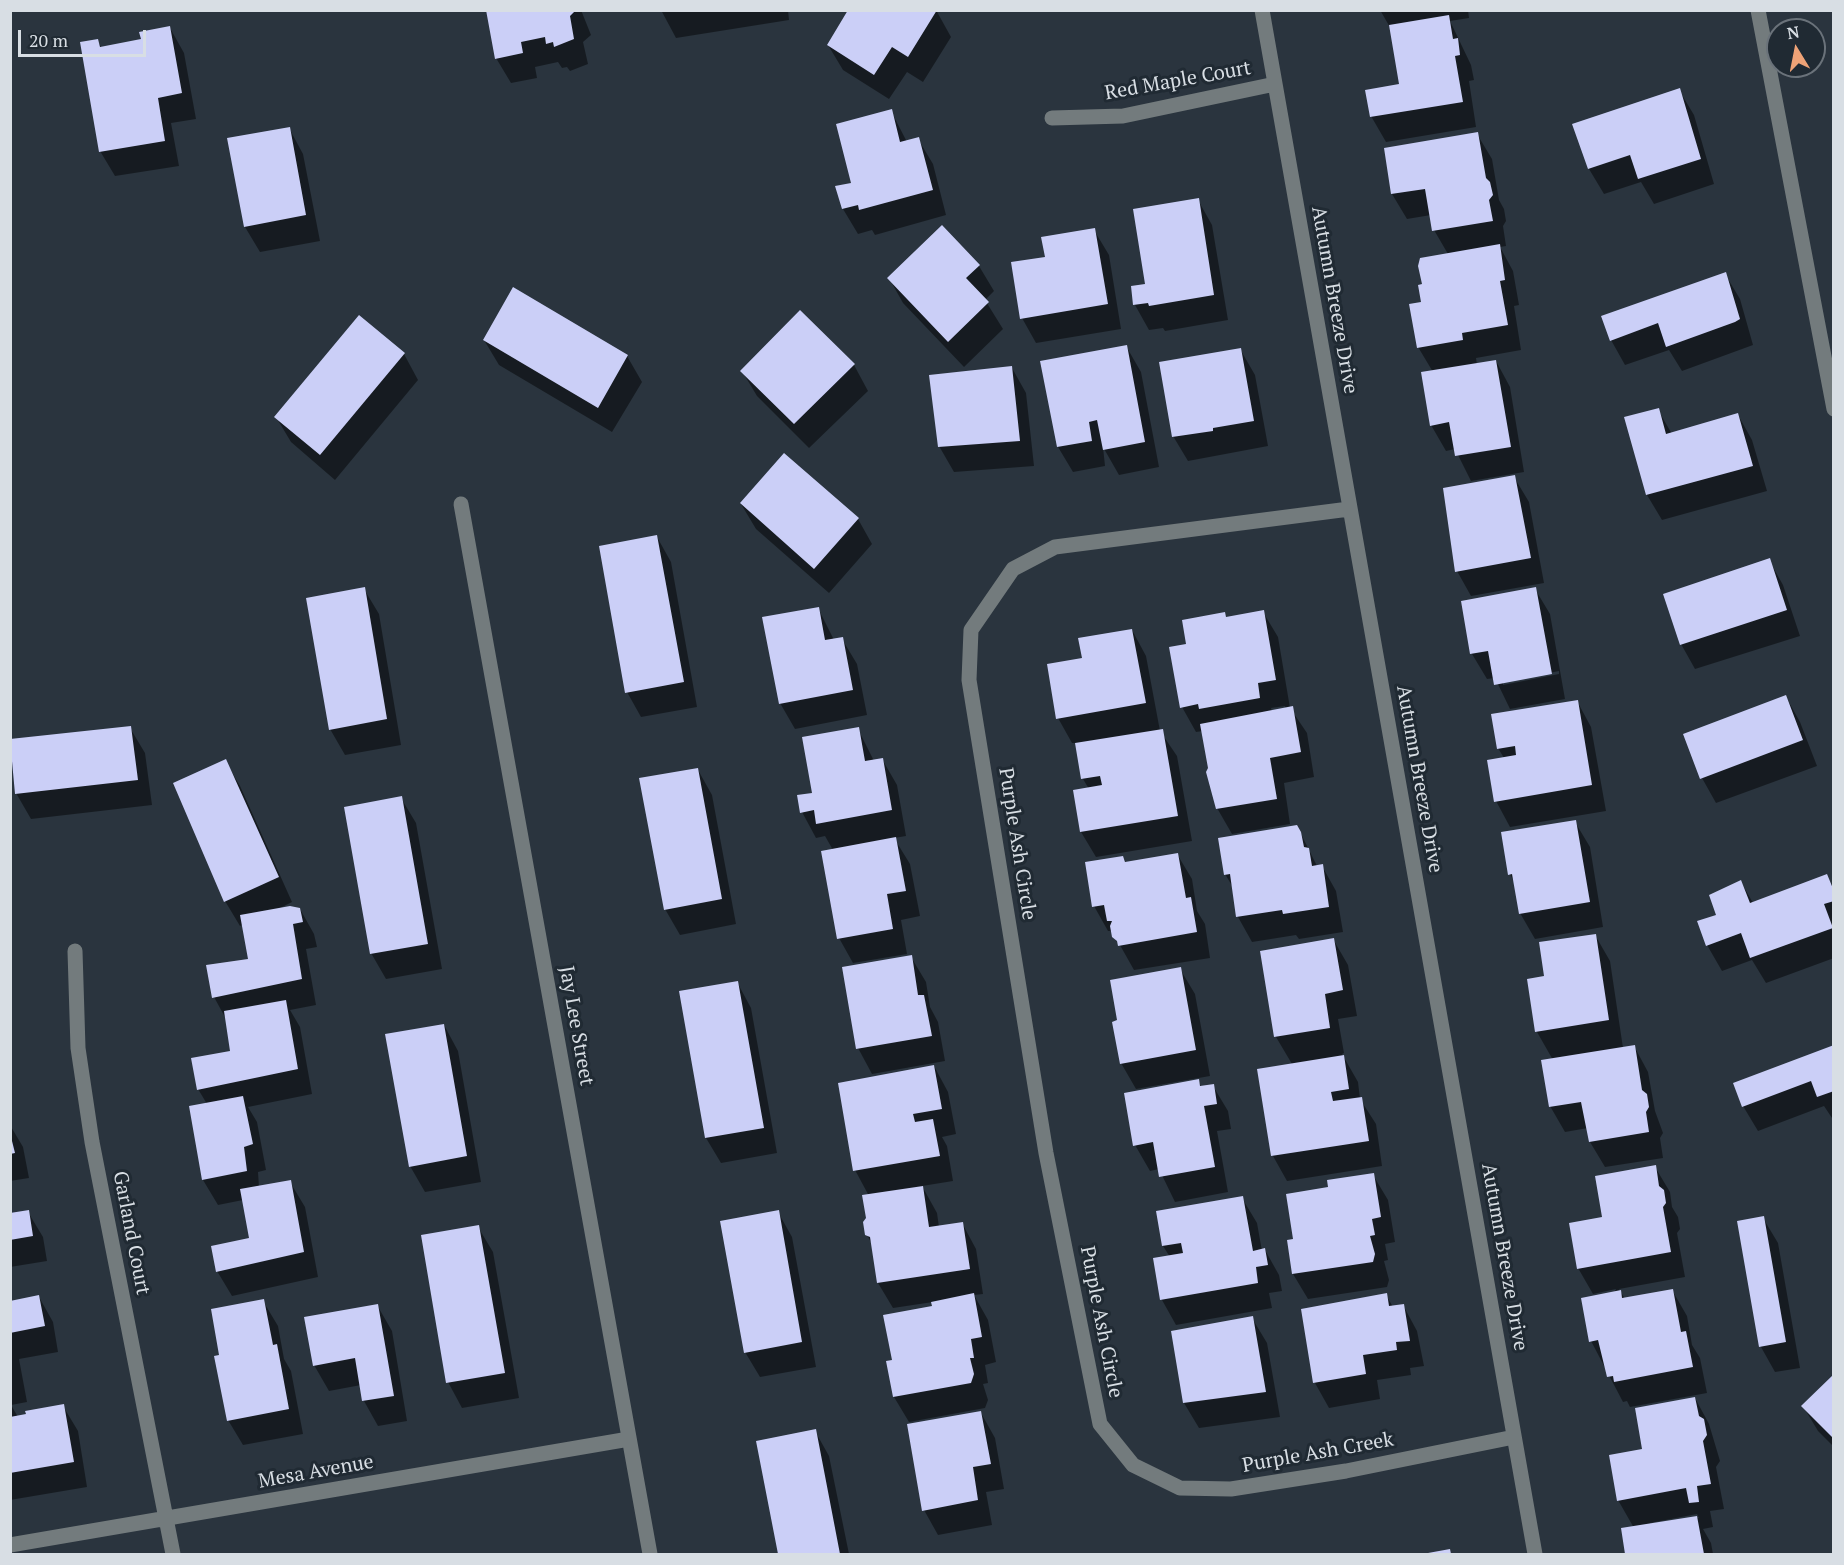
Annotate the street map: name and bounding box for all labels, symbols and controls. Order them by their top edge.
scale bar [21,18,148,56]
north arrow [1766,18,1826,78]
text: N [1785,20,1801,44]
text: 20 m [29,28,68,52]
street label: Red Maple Court [1103,56,1253,106]
street label: Autumn Breeze Drive [1306,204,1362,396]
street label: Autumn Breeze Drive [1391,683,1447,875]
street label: Purple Ash Circle [993,766,1041,922]
street label: Jay Lee Street [554,964,598,1088]
street label: Autumn Breeze Drive [1476,1161,1532,1353]
street label: Garland Court [107,1169,155,1297]
street label: Purple Ash Circle [1075,1244,1127,1400]
street label: Purple Ash Creek [1240,1428,1396,1478]
street label: Mesa Avenue [257,1450,375,1494]

